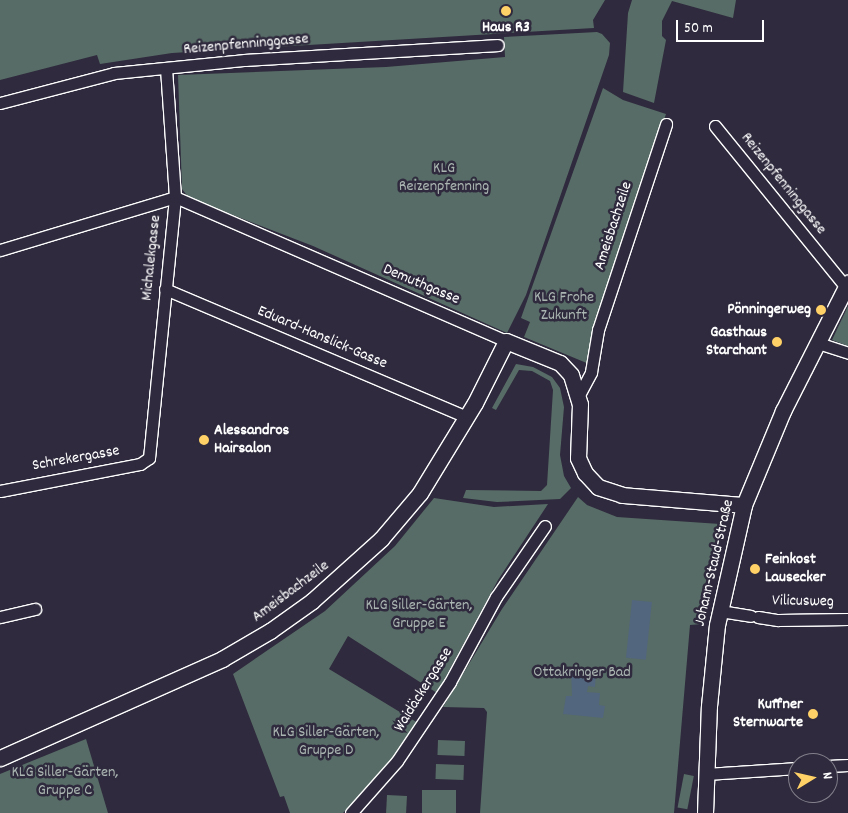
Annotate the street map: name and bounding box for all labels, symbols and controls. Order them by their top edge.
marker: Haus R3 [500,5,512,17]
scale bar [678,10,766,42]
place label: Haus R3 [482,18,530,38]
text: 50 m [684,18,713,40]
street label: Reizenpfenninggasse [183,30,309,60]
street label: Reizenpfenninggasse [736,129,830,239]
park label: KLG Reizenpfenning [399,159,489,197]
street label: Ameisbachzeile [591,180,637,272]
street label: Michalekgasse [138,214,166,302]
street label: Demuthgasse [380,260,462,310]
park label: KLG Frohe Zukunft [534,288,594,326]
place label: Pönningerweg [727,300,811,320]
street label: Eduard-Hanslick-Gasse [254,302,390,374]
marker: Pönningerweg [815,304,827,316]
place label: Gasthaus Starchant [706,323,767,361]
marker: Gasthaus Starchant [771,336,783,348]
place label: Alessandros Hairsalon [214,421,289,459]
marker: Alessandros Hairsalon [198,434,210,446]
street label: Schrekergasse [31,442,121,476]
street label: Johann-Staud-Straße [691,498,739,628]
place label: Feinkost Lausecker [765,550,826,588]
street label: Ameisbachzeile [249,557,333,627]
marker: Feinkost Lausecker [749,563,761,575]
street label: Vilicusweg [772,592,834,612]
park label: KLG Siller-Gärten, Gruppe E [365,596,473,634]
street label: Waidäckergasse [390,644,458,736]
park label: Ottakringer Bad [533,663,631,683]
place label: Kuffner Sternwarte [733,695,803,733]
marker: Kuffner Sternwarte [807,708,819,720]
park label: KLG Siller-Gärten, Gruppe D [272,723,380,761]
north arrow [788,753,838,803]
park label: KLG Siller-Gärten, Gruppe C [11,763,119,801]
text: N [816,771,837,781]

